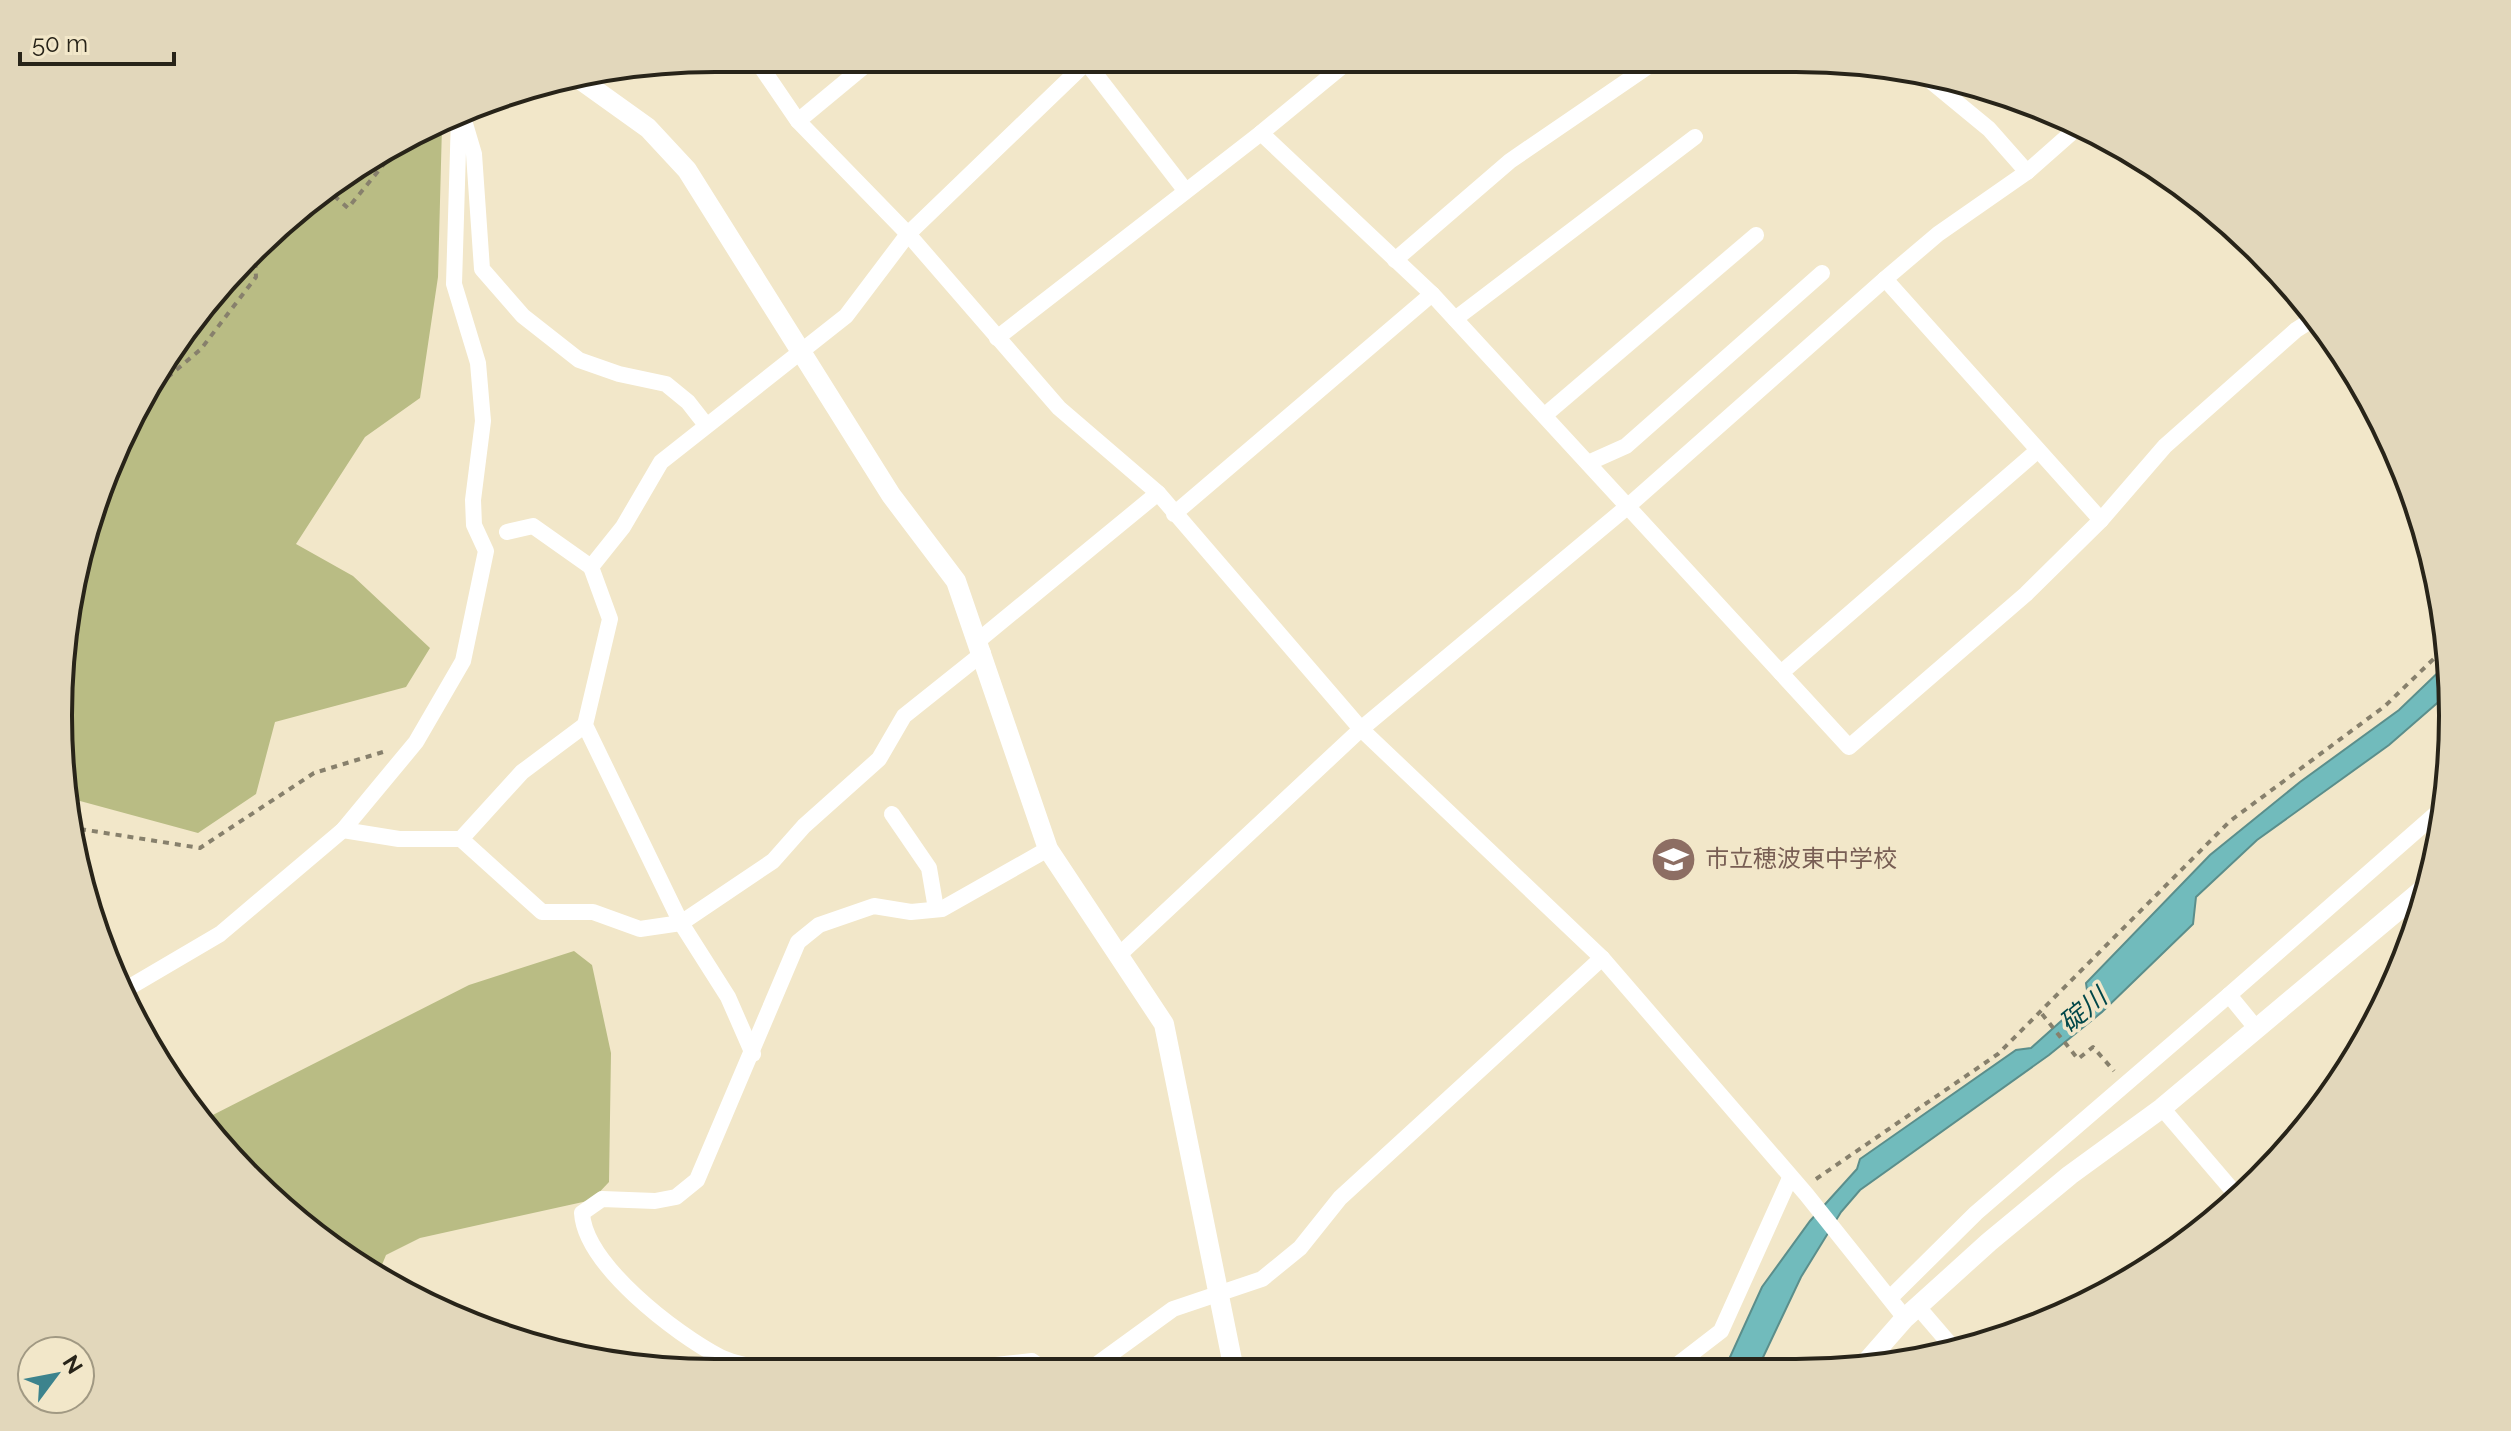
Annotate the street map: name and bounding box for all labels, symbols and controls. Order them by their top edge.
scale bar [20,16,174,66]
text: 50 m [32,29,88,58]
school or university icon: 市立穂波東中学校 [1650,835,1698,883]
place label: 市立穂波東中学校 [1705,844,1897,873]
water label: 碇川 [2053,980,2115,1038]
north arrow [16,1335,96,1415]
text: N [57,1350,88,1378]

